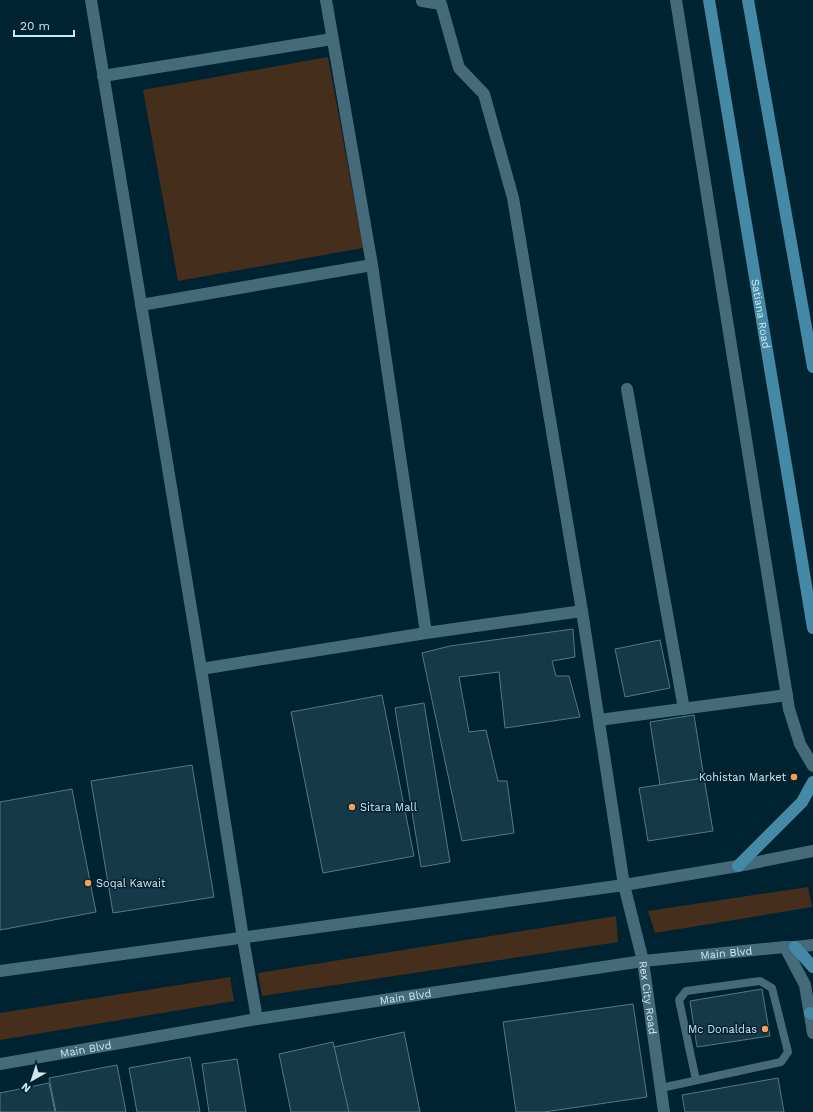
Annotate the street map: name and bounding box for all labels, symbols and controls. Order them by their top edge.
scale bar [14,12,74,38]
text: 20 m [20,19,50,33]
street label: Satiana Road [749,278,773,349]
place label: Kohistan Market [699,771,786,784]
marker: Kohistan Market [789,772,799,782]
place label: Sitara Mall [360,801,418,814]
marker: Sitara Mall [347,802,357,812]
place label: Soqal Kawait [96,877,166,890]
marker: Soqal Kawait [83,878,93,888]
street label: Main Blvd [700,944,753,962]
street label: Rex City Road [637,960,660,1035]
street label: Main Blvd [379,986,432,1007]
place label: Mc Donaldas [688,1023,757,1036]
marker: Mc Donaldas [760,1024,770,1034]
street label: Main Blvd [59,1038,112,1060]
north arrow [12,1060,52,1100]
text: N [19,1080,33,1095]

